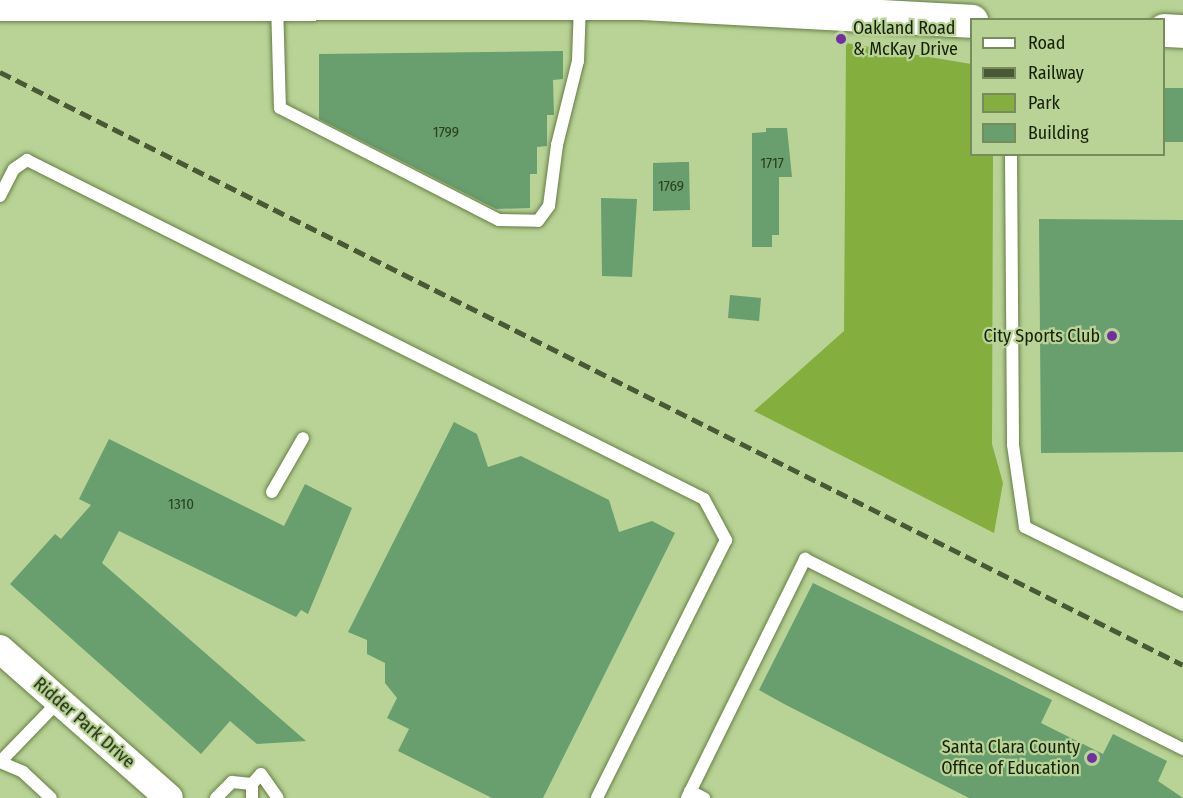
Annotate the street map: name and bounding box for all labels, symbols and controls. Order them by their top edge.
place label: Oakland Road & McKay Drive [853,18,958,60]
legend [970,18,1165,156]
marker: Oakland Road & McKay Drive [834,32,848,46]
text: Road [1028,32,1065,54]
text: Railway [1028,62,1084,84]
text: Park [1028,92,1060,114]
text: Building [1028,122,1089,144]
house number: 1799 [433,124,459,142]
house number: 1717 [760,155,784,173]
house number: 1769 [658,178,684,196]
place label: City Sports Club [983,325,1100,347]
marker: City Sports Club [1105,329,1119,343]
house number: 1310 [168,496,194,514]
street label: Ridder Park Drive [29,673,139,773]
place label: Santa Clara County Office of Education [941,737,1080,780]
marker: Santa Clara County Office of Education [1085,751,1099,765]

